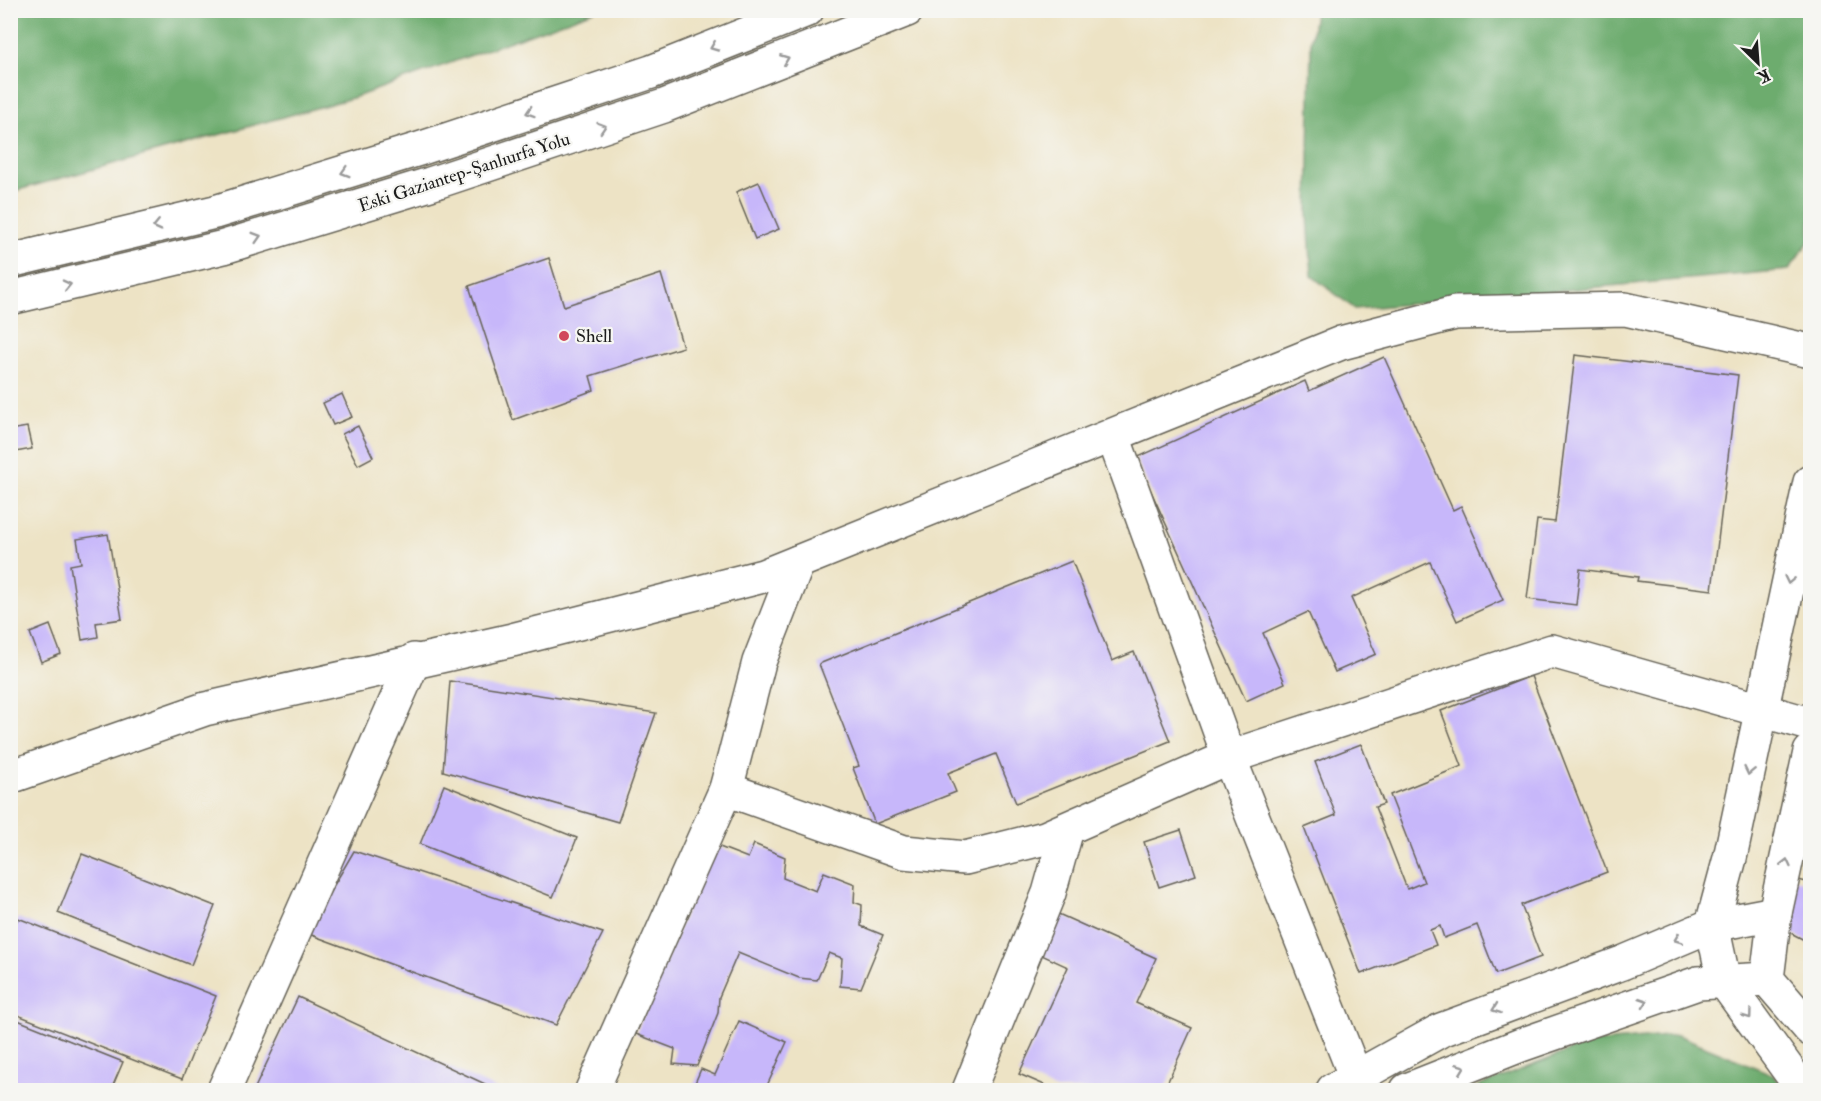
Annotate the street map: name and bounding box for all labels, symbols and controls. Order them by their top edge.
north arrow [1728,33,1788,93]
one-way arrow [709,40,720,53]
one-way arrow [779,53,790,66]
text: K [1754,64,1773,87]
one-way arrow [525,105,536,118]
one-way arrow [596,122,607,134]
street label: Eski Gaziantep-Şanlıurfa Yolu [355,127,573,218]
one-way arrow [340,165,351,177]
one-way arrow [152,218,162,231]
one-way arrow [251,232,261,244]
one-way arrow [62,279,72,292]
place label: Shell [576,325,613,348]
marker: Shell [557,329,571,343]
one-way arrow [1784,575,1797,585]
one-way arrow [1743,765,1756,775]
one-way arrow [1779,858,1792,868]
one-way arrow [1674,932,1685,944]
one-way arrow [1638,997,1649,1010]
one-way arrow [1491,1002,1502,1014]
one-way arrow [1741,1009,1752,1020]
one-way arrow [1455,1063,1465,1076]

